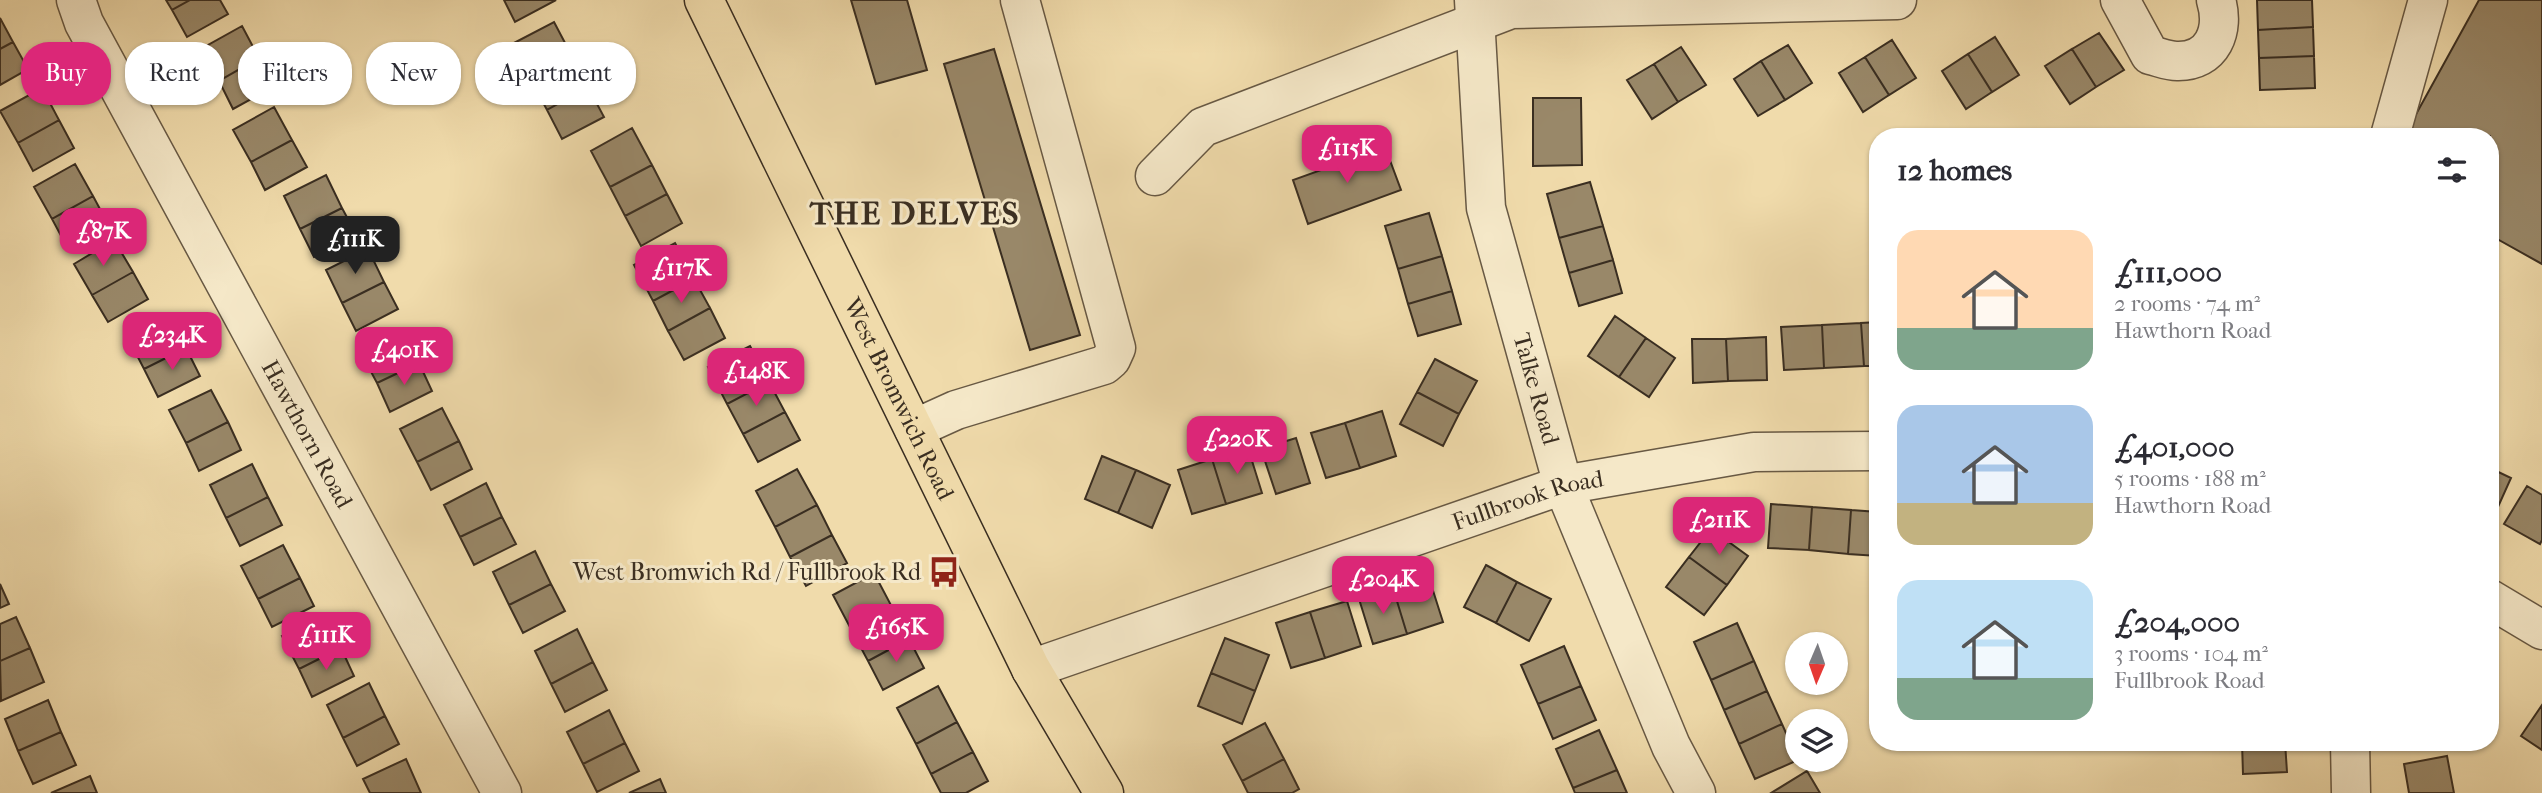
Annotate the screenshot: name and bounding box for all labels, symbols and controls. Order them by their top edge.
chip: Buy [21,42,111,105]
chip: Rent [125,42,224,105]
chip: Filters [238,42,352,105]
chip: New [366,42,461,105]
chip: Apartment [475,42,636,105]
pin: £115K [1298,125,1396,185]
text: £115K [1318,134,1376,161]
icon: filters [2433,151,2471,189]
text: 12 homes [1897,153,2012,188]
district label: THE DELVES [809,195,1020,232]
pin: £87K [62,208,144,268]
pin: £111K [306,216,404,276]
text: £87K [76,217,130,244]
text: £111K [327,225,383,252]
pin: £117K [632,246,730,305]
text: £117K [651,254,711,281]
text: £111,000 [2114,255,2222,290]
icon: home [1953,258,2037,342]
text: 2 rooms · 74 m² [2114,290,2260,317]
street label: West Bromwich Road [837,293,961,505]
pin: £234K [123,312,221,372]
text: Hawthorn Road [2114,317,2271,344]
text: £234K [139,321,205,348]
pin: £401K [355,328,453,387]
street label: Talke Road [1507,330,1565,449]
text: £401K [371,336,437,363]
pin: £148K [707,348,805,408]
street label: Hawthorn Road [256,355,359,514]
text: £148K [723,357,789,384]
pin: £220K [1188,416,1286,476]
text: £220K [1203,425,1271,452]
text: £401,000 [2114,430,2235,465]
icon: home [1953,433,2037,517]
street label: Fullbrook Road [1448,464,1606,536]
text: 5 rooms · 188 m² [2114,465,2266,492]
text: Hawthorn Road [2114,492,2271,519]
pin: £211K [1670,498,1768,557]
text: £211K [1689,506,1749,533]
bus stop icon: West Bromwich Rd / Fullbrook Rd [927,555,961,589]
pin: £204K [1334,556,1432,616]
place label: West Bromwich Rd / Fullbrook Rd [572,558,922,586]
text: £204K [1348,565,1418,592]
pin: £165K [847,604,945,664]
text: £204,000 [2114,605,2240,640]
icon: home [1953,608,2037,692]
pin: £111K [277,612,375,672]
text: £165K [865,613,927,640]
text: £111K [298,621,354,648]
north arrow [1785,632,1848,695]
map controls [1785,632,1848,772]
text: 3 rooms · 104 m² [2114,640,2268,667]
text: Fullbrook Road [2114,667,2265,694]
button: layers [1785,709,1848,772]

